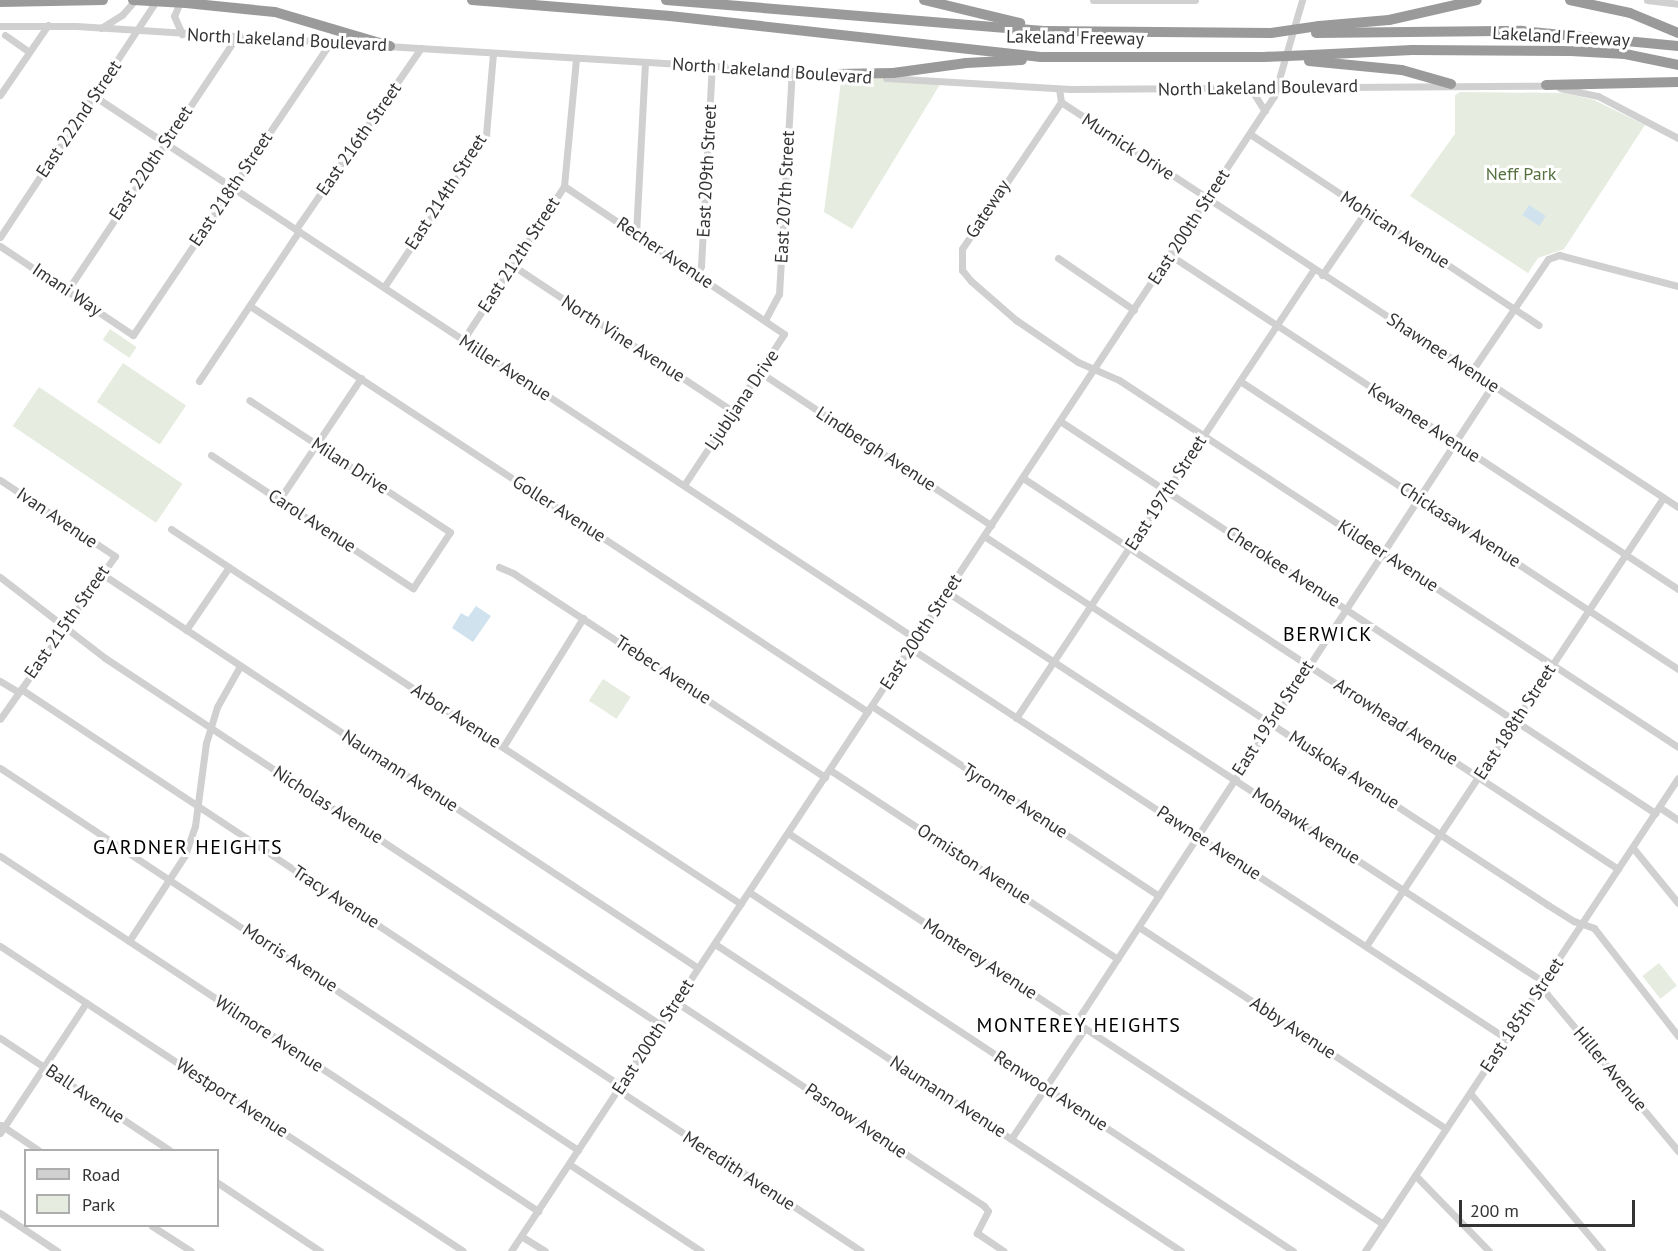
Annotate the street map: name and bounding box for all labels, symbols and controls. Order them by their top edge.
street label: Lakeland Freeway [1492,23,1630,51]
street label: North Lakeland Boulevard [186,24,388,56]
street label: Lakeland Freeway [1006,26,1144,50]
street label: North Lakeland Boulevard [671,53,873,89]
street label: East 222nd Street [32,56,126,182]
street label: North Lakeland Boulevard [1158,75,1358,101]
street label: East 216th Street [312,78,406,200]
street label: East 220th Street [105,102,197,224]
street label: East 209th Street [693,104,721,238]
street label: Murnick Drive [1077,109,1179,185]
street label: East 218th Street [185,128,277,250]
street label: East 214th Street [401,130,491,254]
street label: East 207th Street [771,130,799,264]
park label: Neff Park [1486,163,1556,185]
street label: East 200th Street [1144,165,1234,289]
street label: Gateway [961,176,1015,242]
street label: Mohican Avenue [1336,187,1454,273]
street label: East 212th Street [474,193,564,317]
street label: Recher Avenue [612,212,718,294]
street label: Imani Way [28,259,106,321]
street label: North Vine Avenue [557,291,689,387]
street label: Shawnee Avenue [1382,308,1504,398]
street label: Miller Avenue [455,330,555,406]
street label: Ljubljana Drive [700,346,784,454]
street label: Kewanee Avenue [1364,378,1484,468]
street label: Lindbergh Avenue [812,402,940,496]
street label: East 197th Street [1121,431,1211,555]
street label: Milan Drive [307,433,393,499]
street label: Goller Avenue [508,471,610,547]
street label: Chickasaw Avenue [1395,477,1525,573]
street label: Ivan Avenue [12,483,102,553]
street label: Carol Avenue [264,484,360,558]
street label: Kildeer Avenue [1333,515,1443,597]
street label: Cherokee Avenue [1222,522,1344,612]
street label: East 215th Street [20,561,114,683]
street label: East 200th Street [876,570,966,694]
district label: BERWICK [1283,622,1373,646]
street label: Trebec Avenue [611,631,715,709]
street label: East 193rd Street [1228,656,1318,780]
street label: East 188th Street [1470,660,1560,784]
street label: Arrowhead Avenue [1330,674,1462,770]
street label: Arbor Avenue [407,679,505,753]
street label: Naumann Avenue [338,725,462,817]
street label: Muskoka Avenue [1284,726,1404,814]
street label: Tyronne Avenue [958,759,1072,843]
street label: Nicholas Avenue [269,761,387,849]
street label: Mohawk Avenue [1247,783,1365,869]
street label: Pawnee Avenue [1153,801,1265,885]
street label: Ormiston Avenue [913,819,1035,909]
district label: GARDNER HEIGHTS [93,835,283,859]
street label: Tracy Avenue [288,861,384,933]
street label: Monterey Avenue [918,914,1042,1004]
street label: Morris Avenue [238,919,342,997]
street label: East 185th Street [1476,954,1568,1076]
street label: East 200th Street [608,975,698,1099]
street label: Wilmore Avenue [210,991,328,1077]
street label: Abby Avenue [1246,992,1340,1064]
district label: MONTEREY HEIGHTS [976,1013,1182,1037]
street label: Hiller Avenue [1568,1022,1652,1116]
street label: Renwood Avenue [990,1046,1112,1136]
street label: Naumann Avenue [886,1051,1010,1143]
street label: Westport Avenue [172,1054,292,1142]
street label: Ball Avenue [41,1060,129,1128]
street label: Pasnow Avenue [800,1079,912,1163]
street label: Meredith Avenue [679,1127,799,1215]
legend [24,1149,219,1227]
text: Road [82,1163,120,1186]
scale bar [1462,1188,1638,1226]
text: Park [82,1193,115,1216]
text: 200 m [1470,1199,1519,1222]

